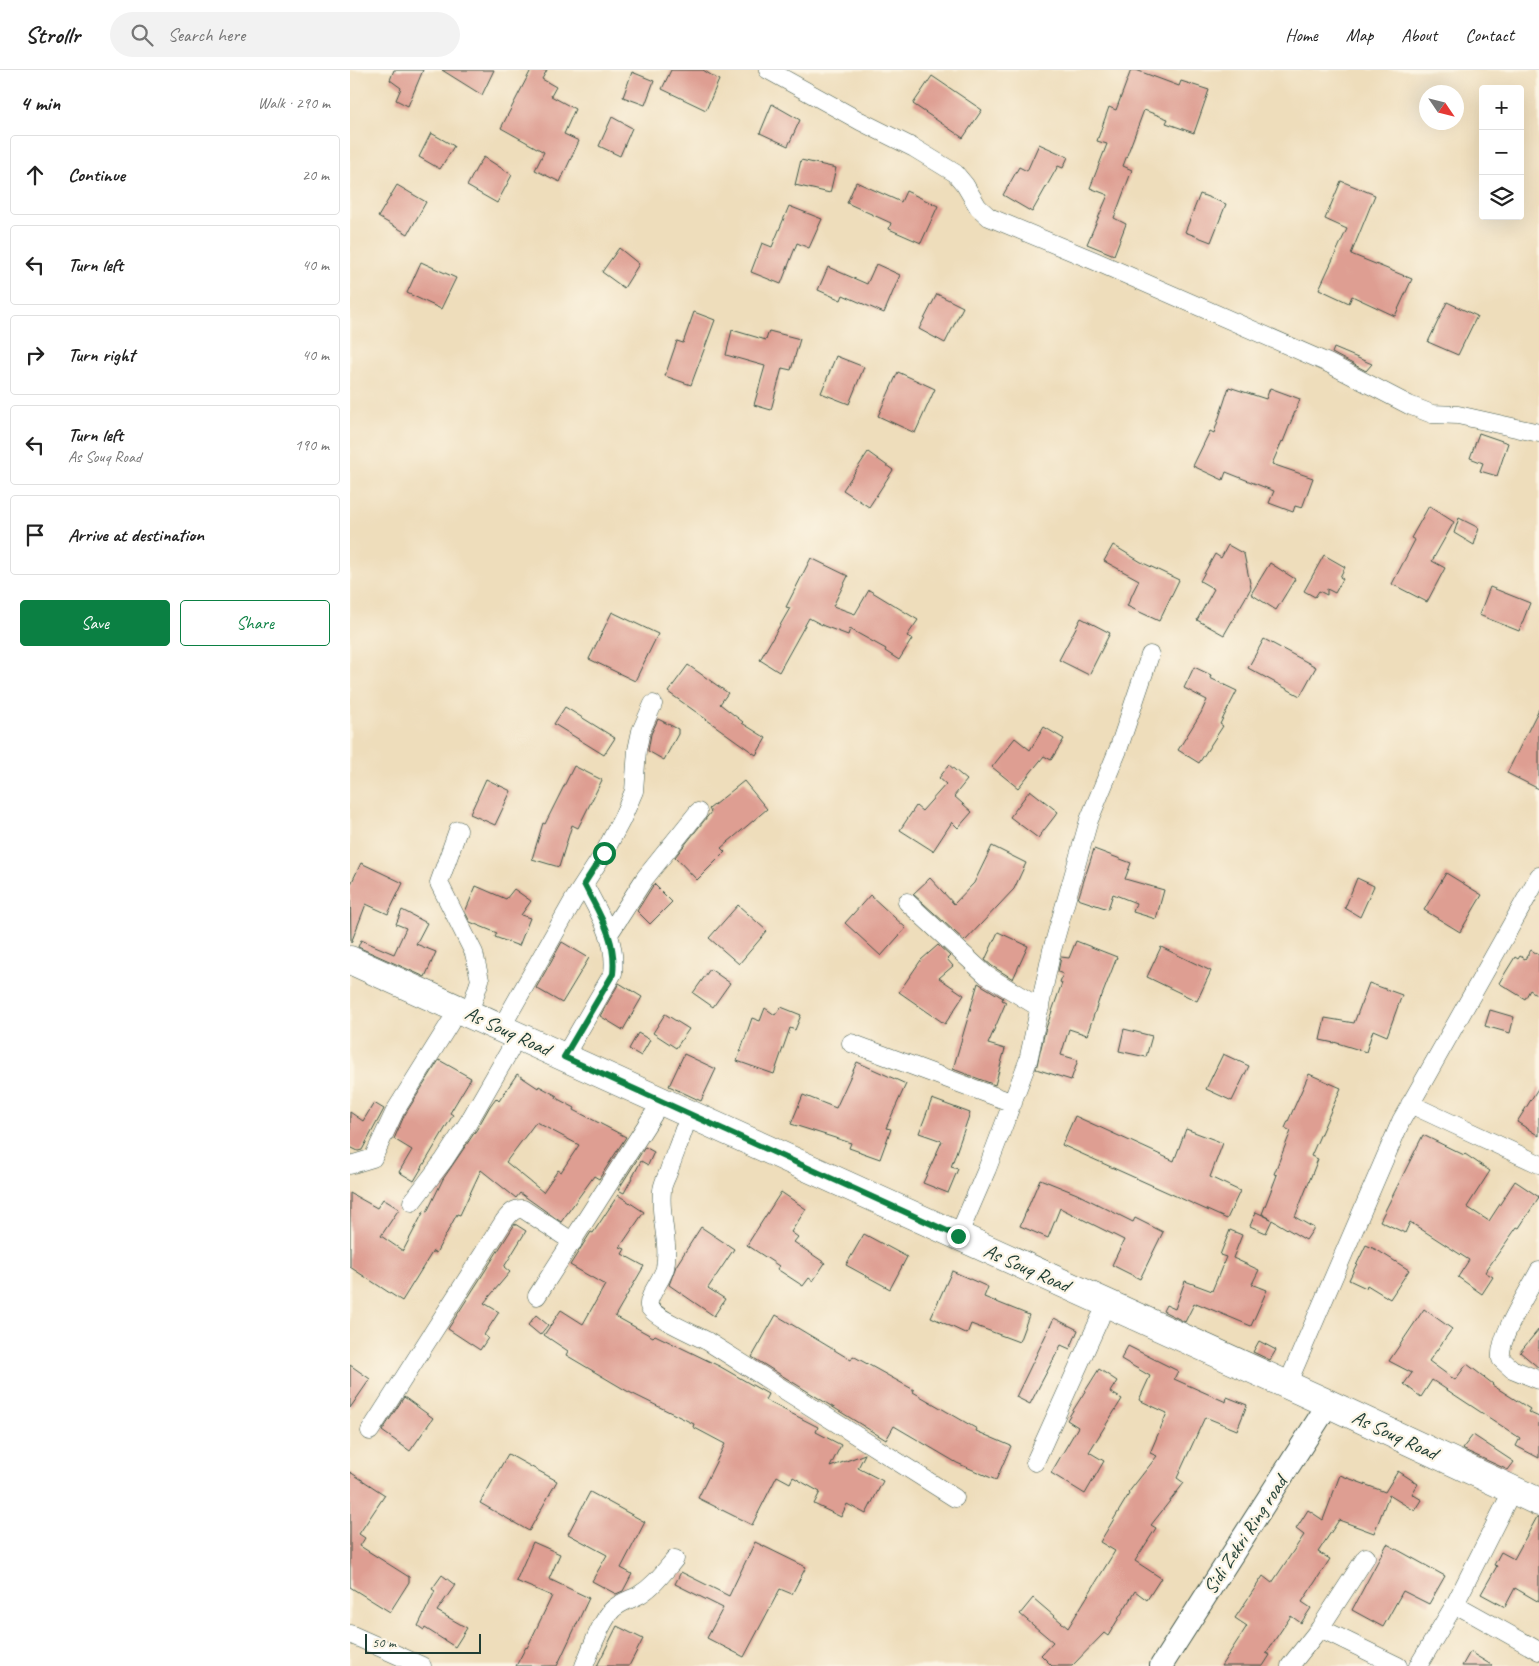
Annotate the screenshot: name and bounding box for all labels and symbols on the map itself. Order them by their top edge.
north arrow [1419,85,1464,130]
route start [593,842,616,865]
street label: As Souq Road [461,1000,558,1063]
route end [947,1225,970,1248]
street label: As Souq Road [980,1238,1077,1299]
street label: As Souq Road [1348,1404,1445,1467]
street label: Sidi Zekri Ring road [1198,1469,1294,1599]
scale bar [365,1631,481,1654]

